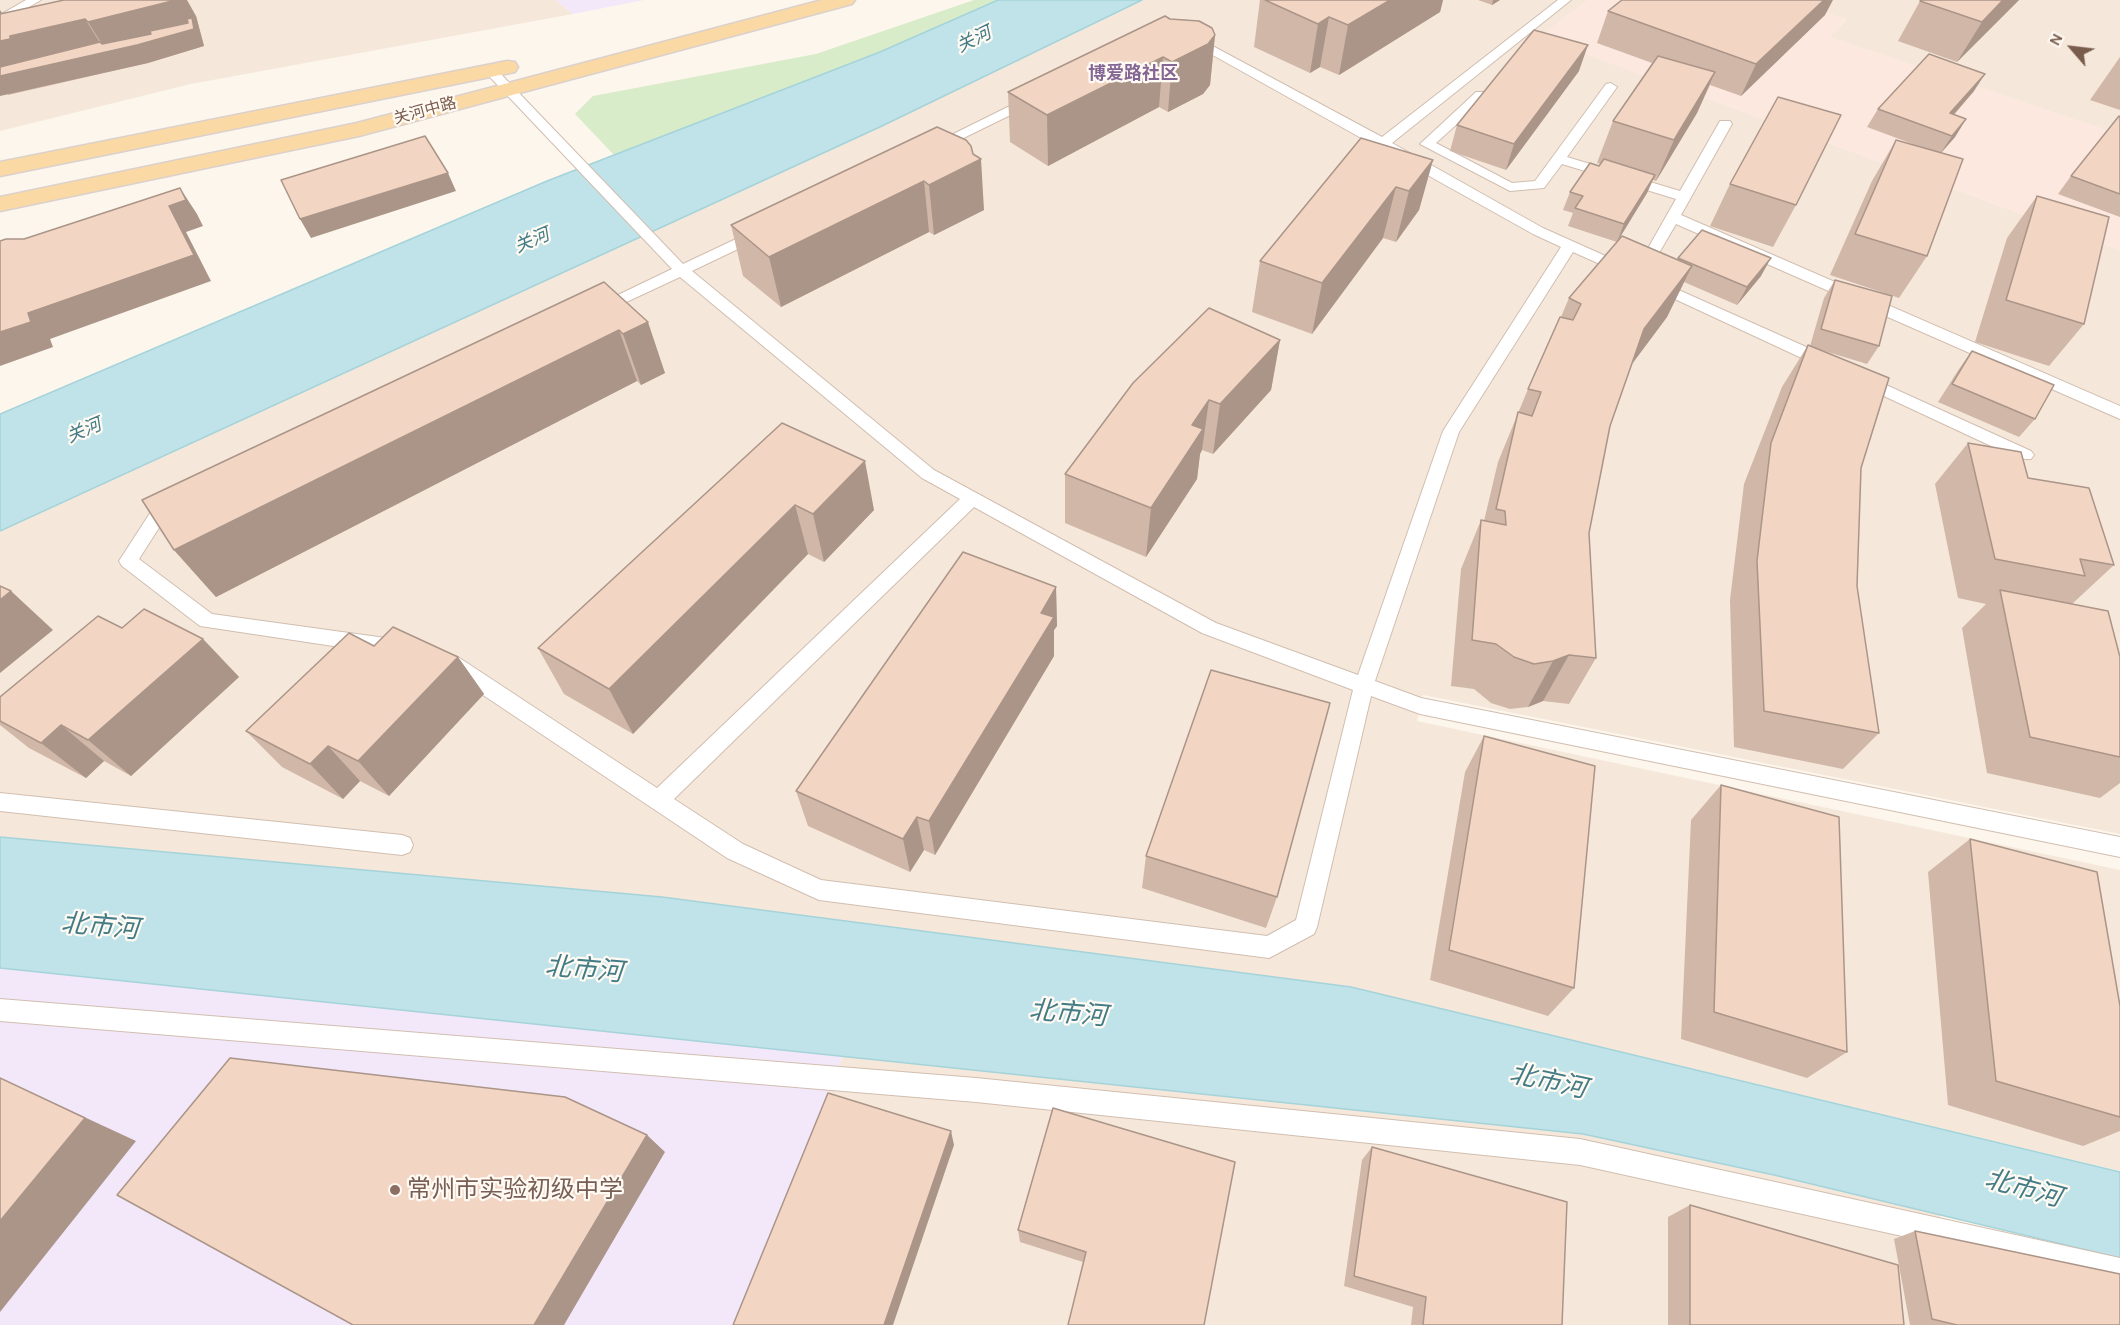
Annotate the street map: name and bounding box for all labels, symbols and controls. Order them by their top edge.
north arrow [2042,18,2102,78]
water label: 关河 [953,22,995,58]
text: N [2045,30,2067,49]
district label: 博爱路社区 [1088,63,1178,85]
street label: 关河中路 [392,93,458,129]
water label: 关河 [511,224,553,258]
water label: 关河 [63,414,105,448]
water label: 北市河 [60,908,140,946]
water label: 北市河 [544,951,624,989]
water label: 北市河 [1028,995,1108,1033]
water label: 北市河 [1507,1059,1589,1105]
water label: 北市河 [1981,1164,2065,1214]
place label: 常州市实验初级中学 [407,1176,623,1204]
marker: 常州市实验初级中学 [388,1183,402,1197]

